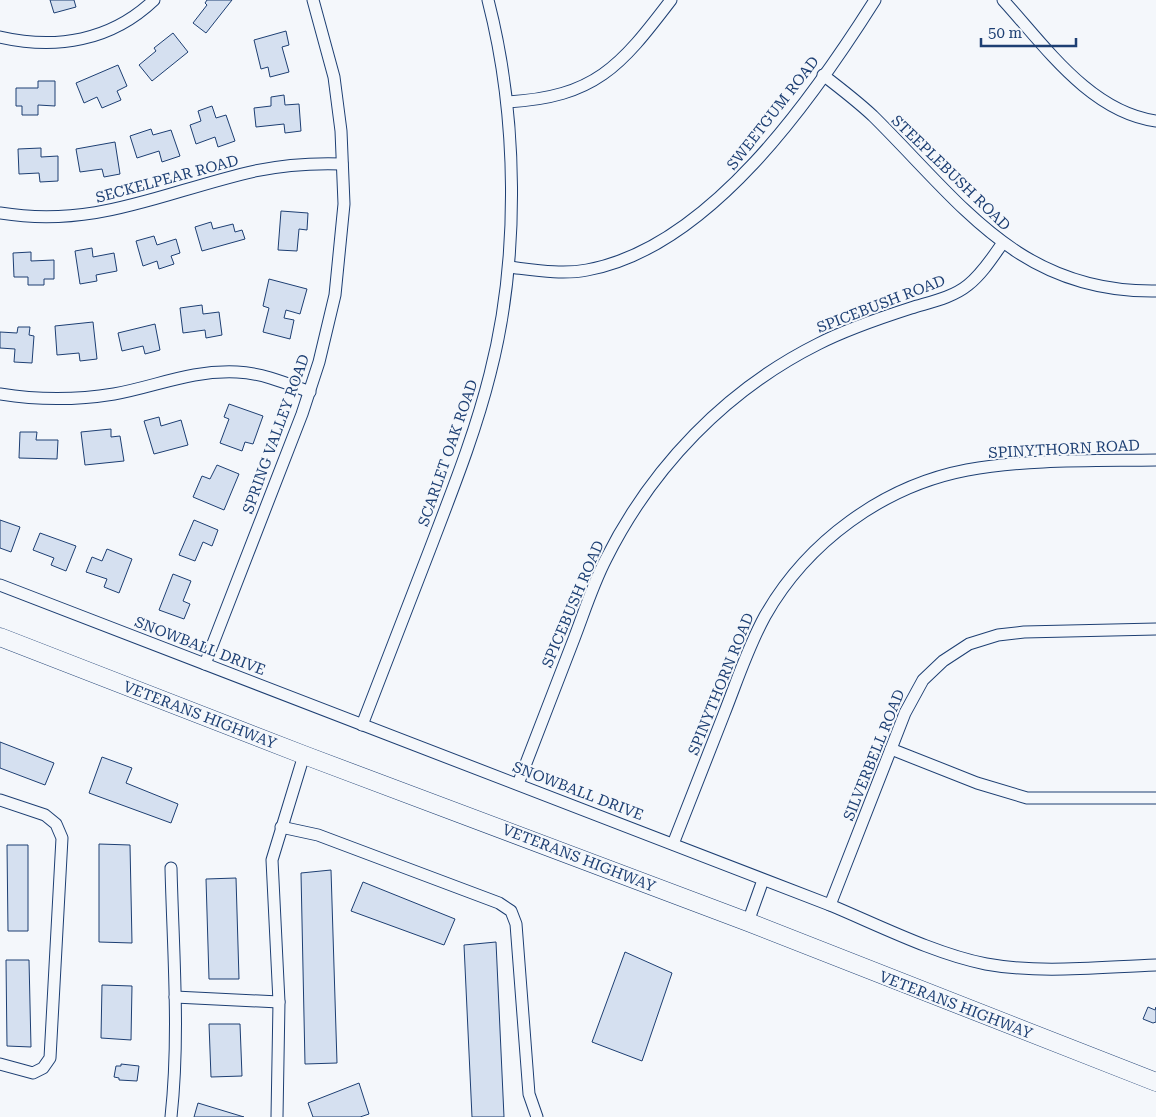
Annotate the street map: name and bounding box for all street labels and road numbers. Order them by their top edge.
street label: SWEETGUM ROAD [723,53,823,173]
street label: STEEPLEBUSH ROAD [888,112,1014,234]
street label: SECKELPEAR ROAD [94,151,240,207]
street label: SPICEBUSH ROAD [814,271,948,337]
street label: SPRING VALLEY ROAD [239,352,313,516]
street label: SCARLET OAK ROAD [414,377,482,529]
street label: SPINYTHORN ROAD [988,436,1140,462]
street label: SPICEBUSH ROAD [538,538,608,670]
street label: SPINYTHORN ROAD [684,610,758,758]
street label: SNOWBALL DRIVE [132,613,268,679]
street label: VETERANS HIGHWAY [121,677,280,753]
street label: SILVERBELL ROAD [839,687,909,823]
street label: SNOWBALL DRIVE [510,758,646,824]
street label: VETERANS HIGHWAY [500,820,659,896]
street label: VETERANS HIGHWAY [877,967,1036,1043]

